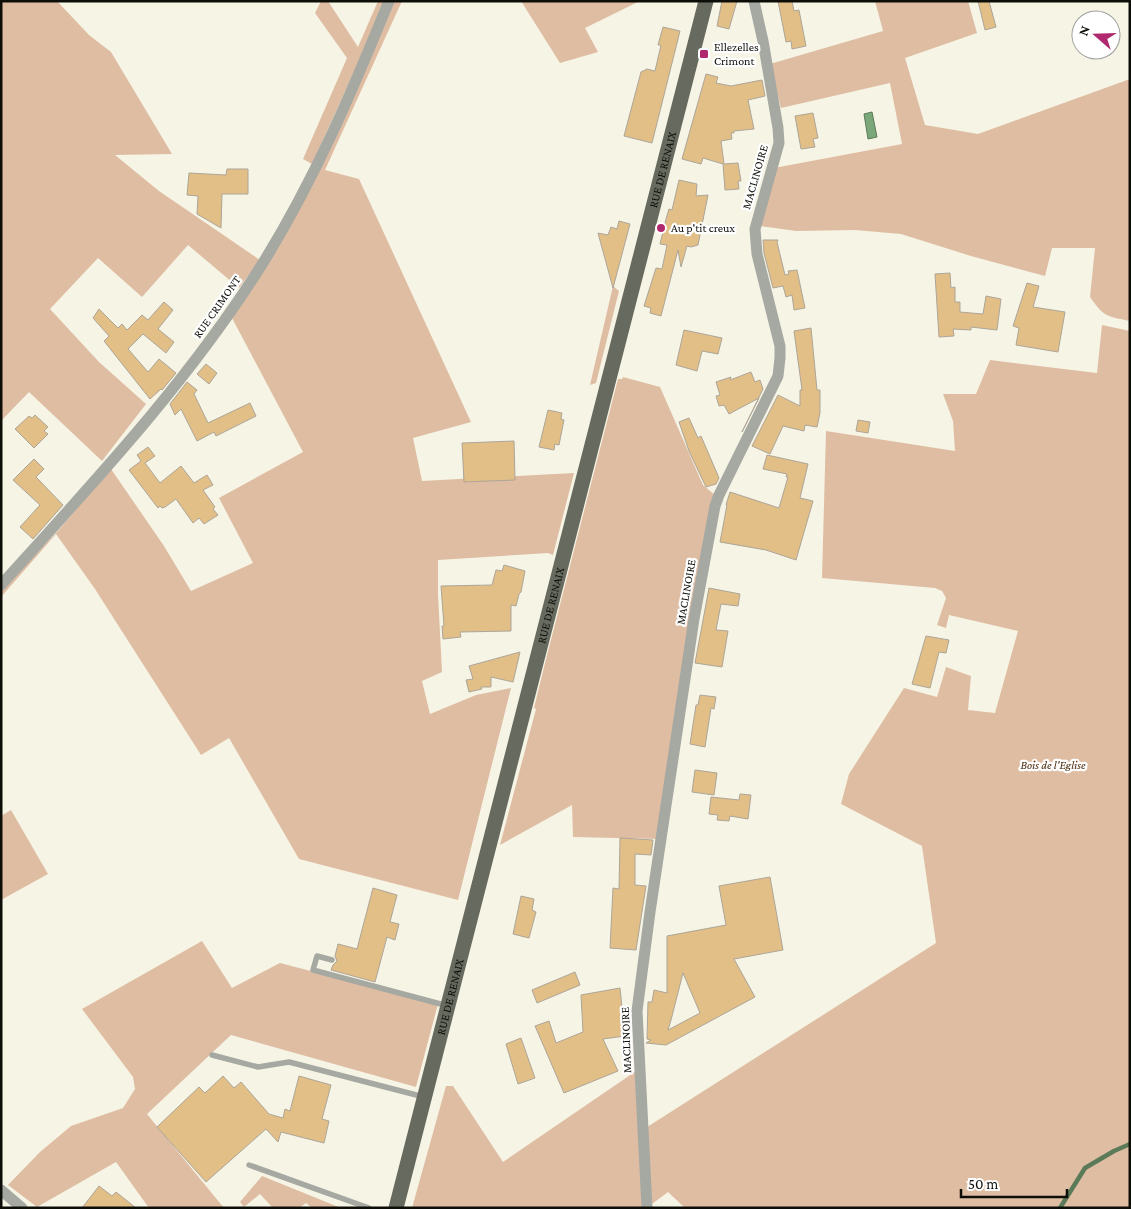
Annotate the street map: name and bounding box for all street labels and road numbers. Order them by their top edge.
street label: RUE DE RENAIX [646,130,679,209]
street label: MACLINOIRE [739,143,771,211]
street label: RUE CRIMONT [190,273,244,341]
street label: MACLINOIRE [673,558,699,626]
street label: RUE DE RENAIX [534,566,567,645]
street label: RUE DE RENAIX [434,957,467,1036]
street label: MACLINOIRE [618,1006,634,1073]

